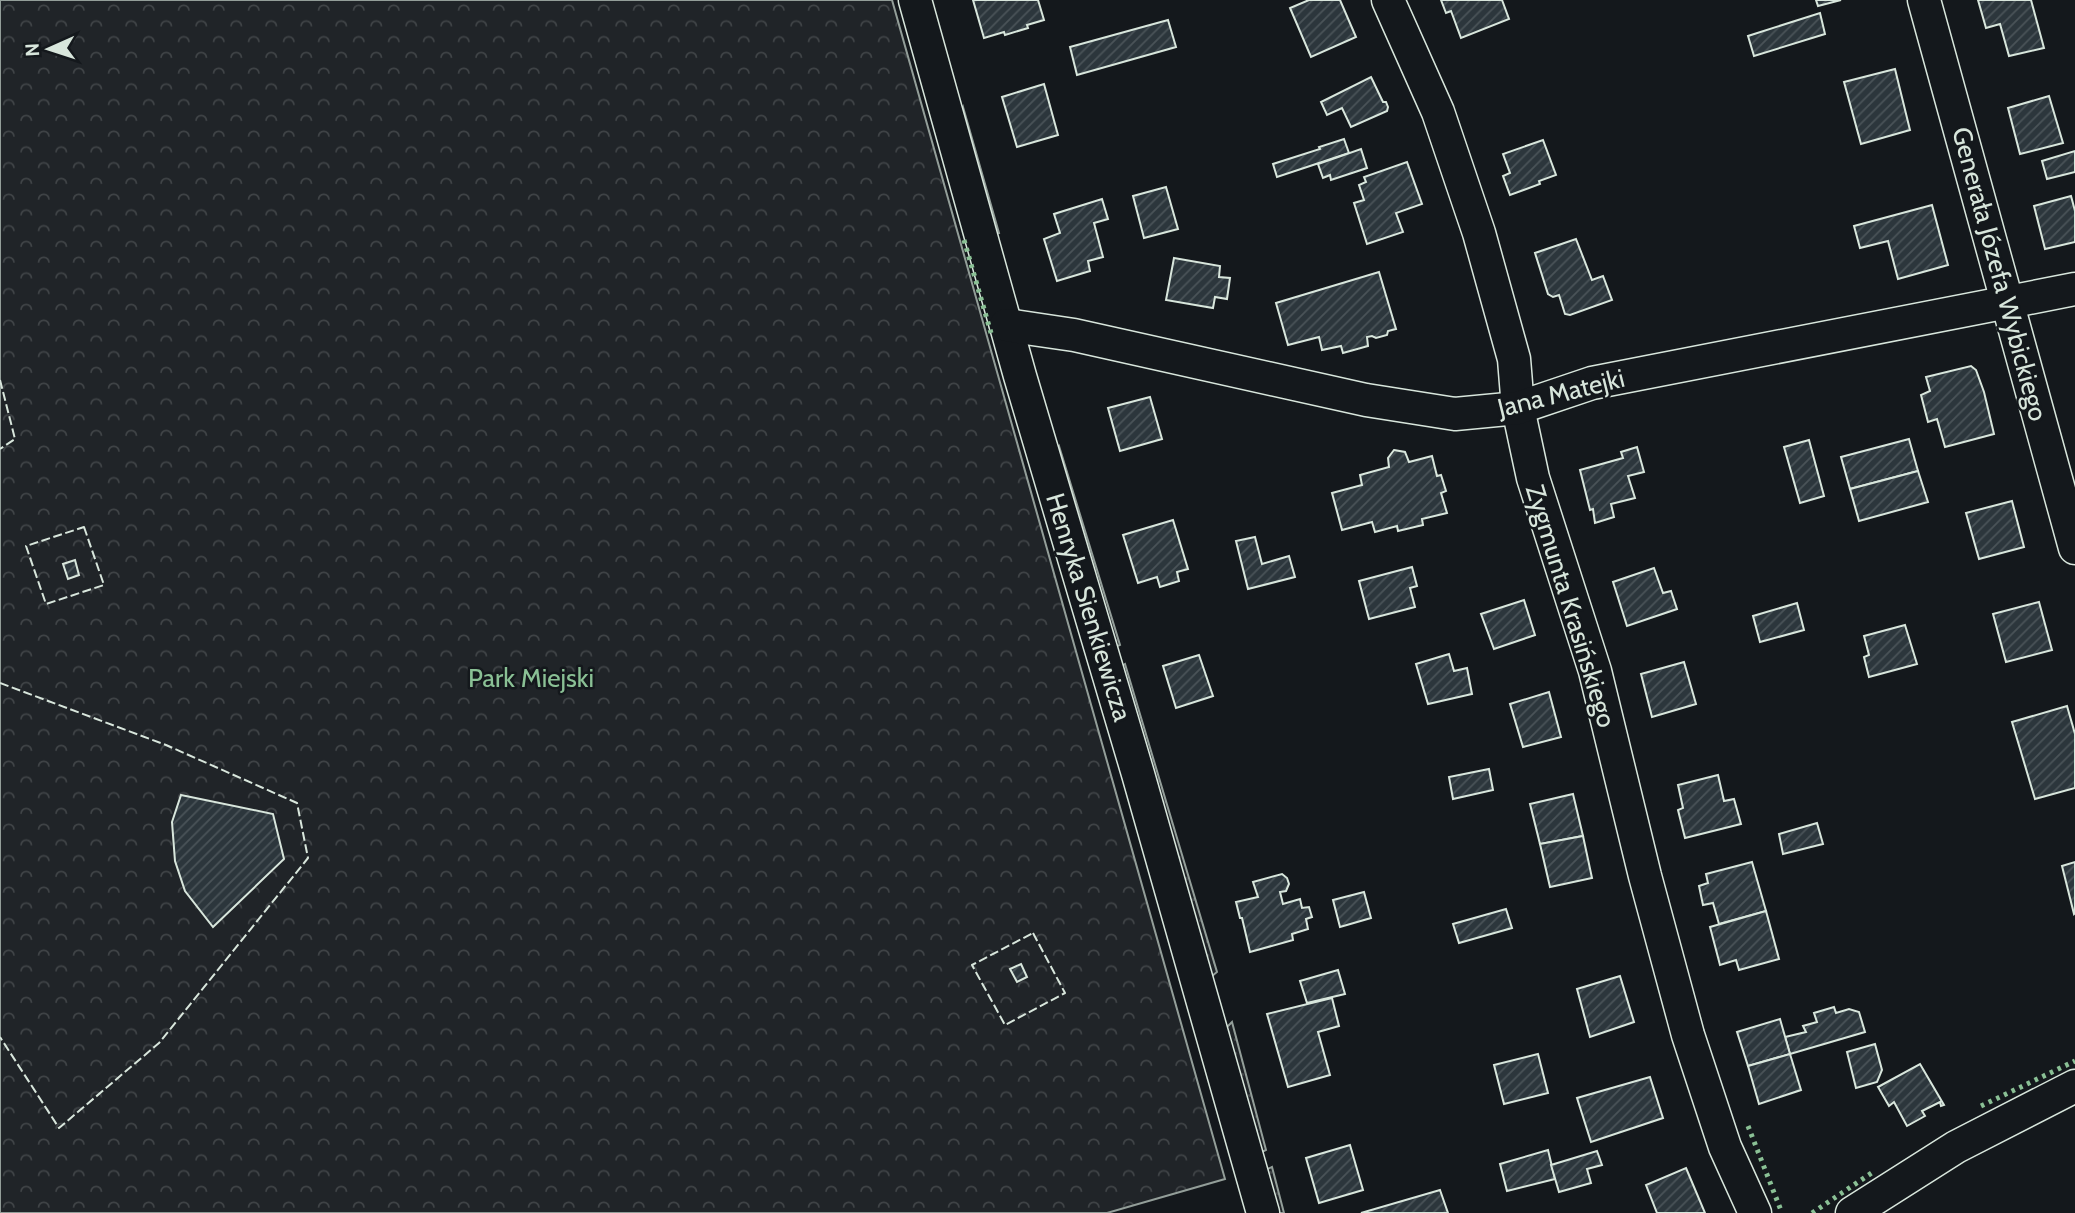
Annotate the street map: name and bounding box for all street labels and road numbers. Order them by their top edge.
street label: Generała Józefa Wybickiego [1945,124,2055,424]
street label: Jana Matejki [1493,362,1628,424]
street label: Zygmunta Krasińskiego [1519,481,1623,731]
street label: Henryka Sienkiewicza [1039,489,1139,725]

